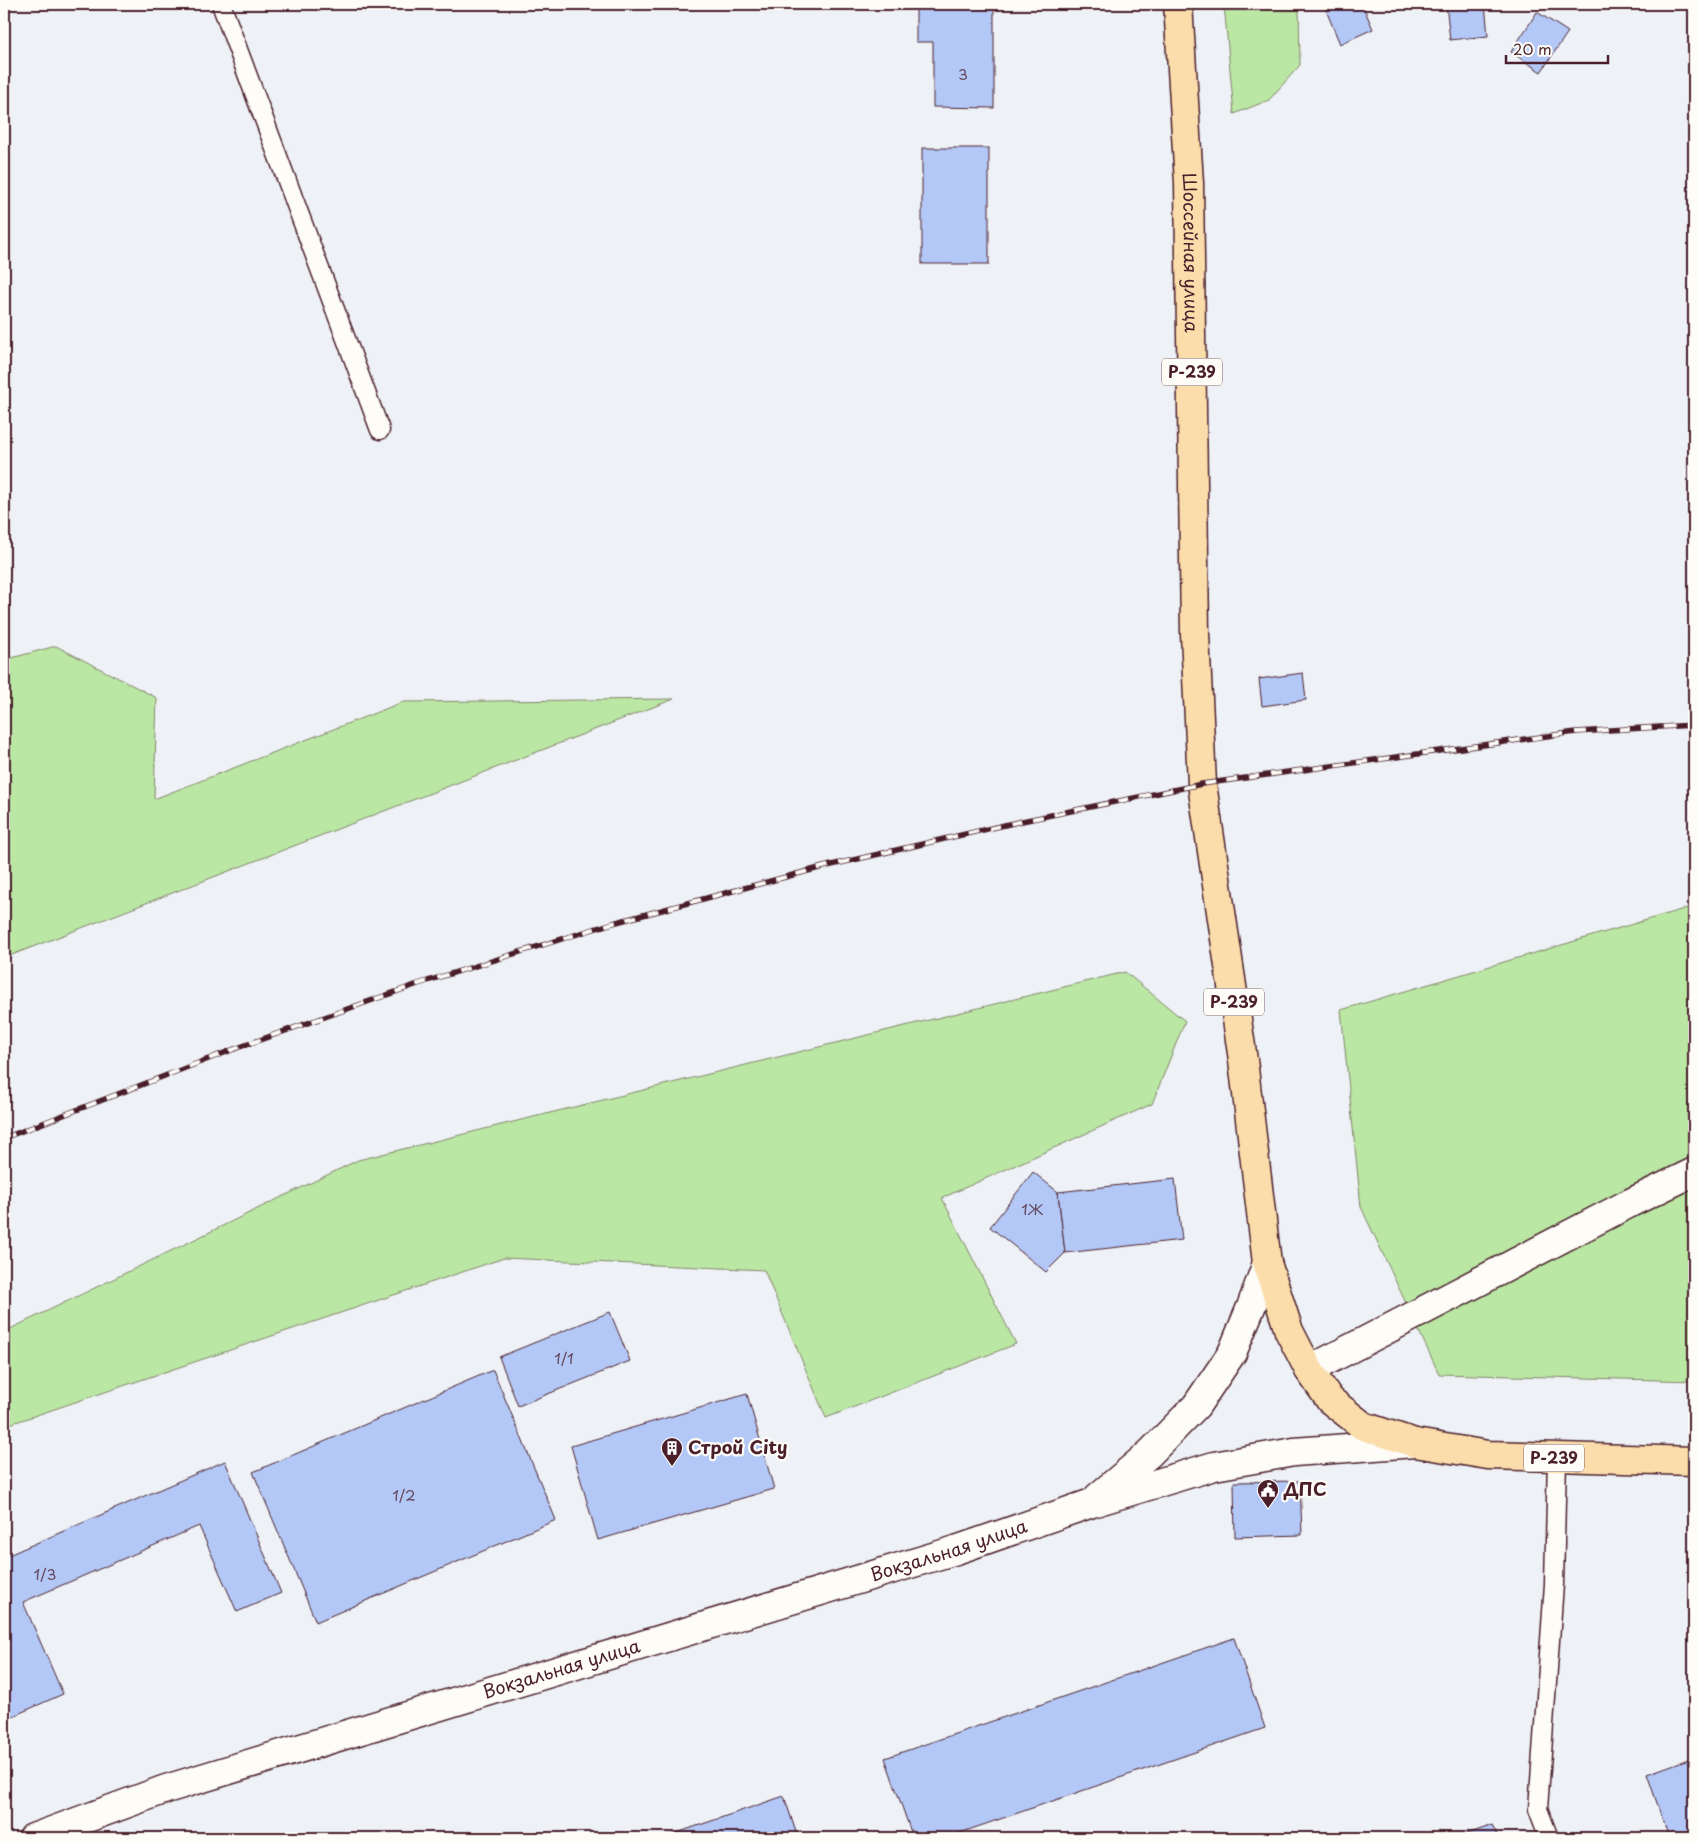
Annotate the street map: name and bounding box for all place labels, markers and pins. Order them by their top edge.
place label: Строй City [688,1433,787,1460]
building icon: Строй City [660,1436,684,1467]
place label: ДПС [1283,1475,1327,1502]
public building icon: ДПС [1256,1478,1280,1509]

